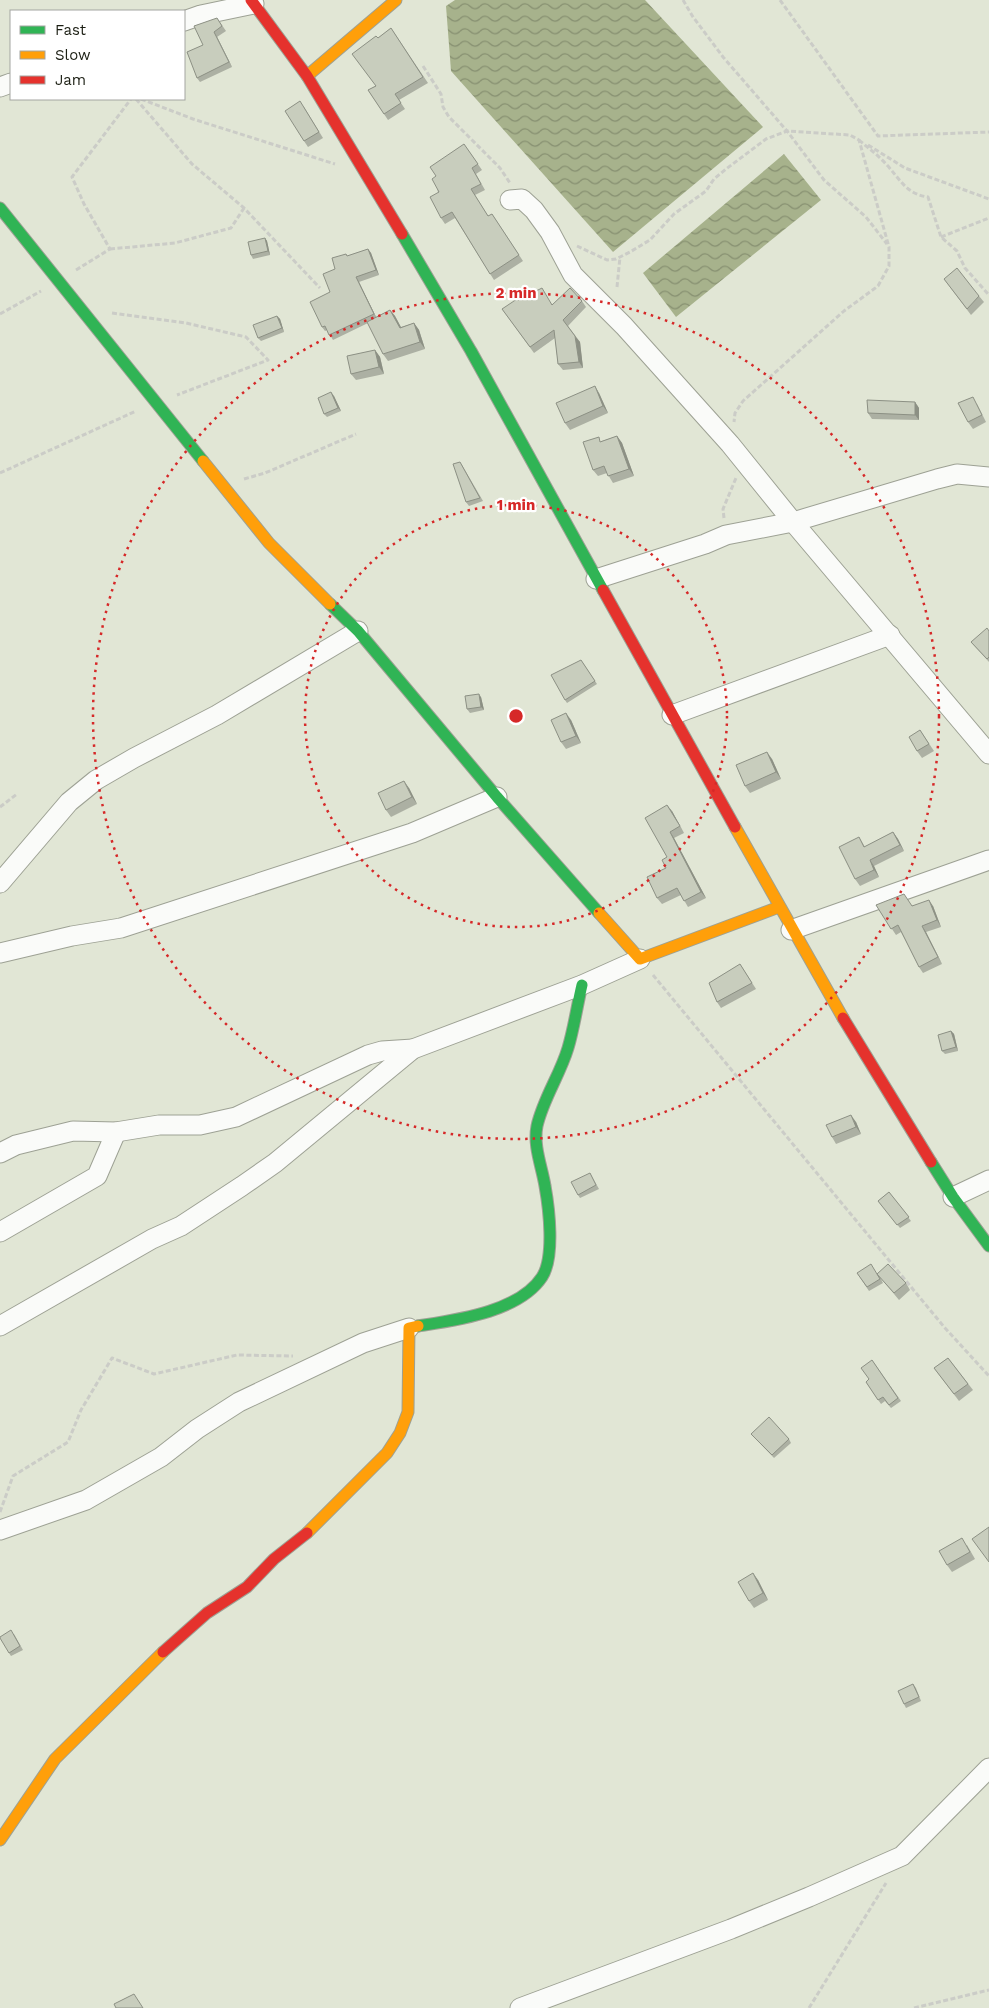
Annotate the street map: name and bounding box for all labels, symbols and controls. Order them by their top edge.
legend [10,10,185,100]
text: Fast [55,21,87,39]
text: Slow [55,46,91,64]
text: Jam [55,71,86,89]
text: 2 min [495,284,537,302]
text: 1 min [497,496,535,514]
centre of rings [507,707,525,725]

